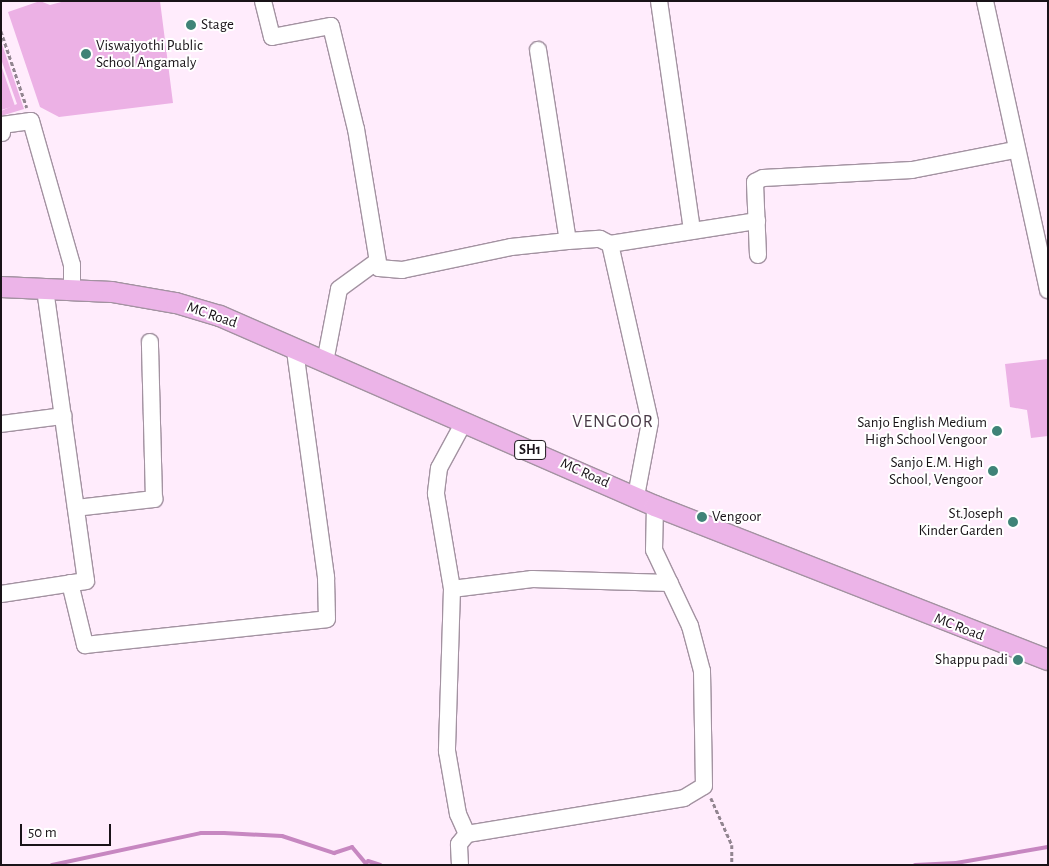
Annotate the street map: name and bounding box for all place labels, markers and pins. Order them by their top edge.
place label: Stage [201,16,234,34]
marker: Stage [185,19,197,31]
place label: Viswajyothi Public School Angamaly [96,36,203,71]
marker: Viswajyothi Public School Angamaly [80,48,92,60]
place label: Sanjo English Medium High School Vengoor [857,413,987,448]
marker: Sanjo English Medium High School Vengoor [991,425,1003,437]
place label: Sanjo E.M. High School, Vengoor [889,453,983,488]
marker: Sanjo E.M. High School, Vengoor [987,465,999,477]
place label: St.Joseph Kinder Garden [919,504,1003,539]
place label: Vengoor [712,508,761,526]
marker: Vengoor [696,511,708,523]
marker: St.Joseph Kinder Garden [1007,516,1019,528]
place label: Shappu padi [935,651,1008,669]
marker: Shappu padi [1012,654,1024,666]

